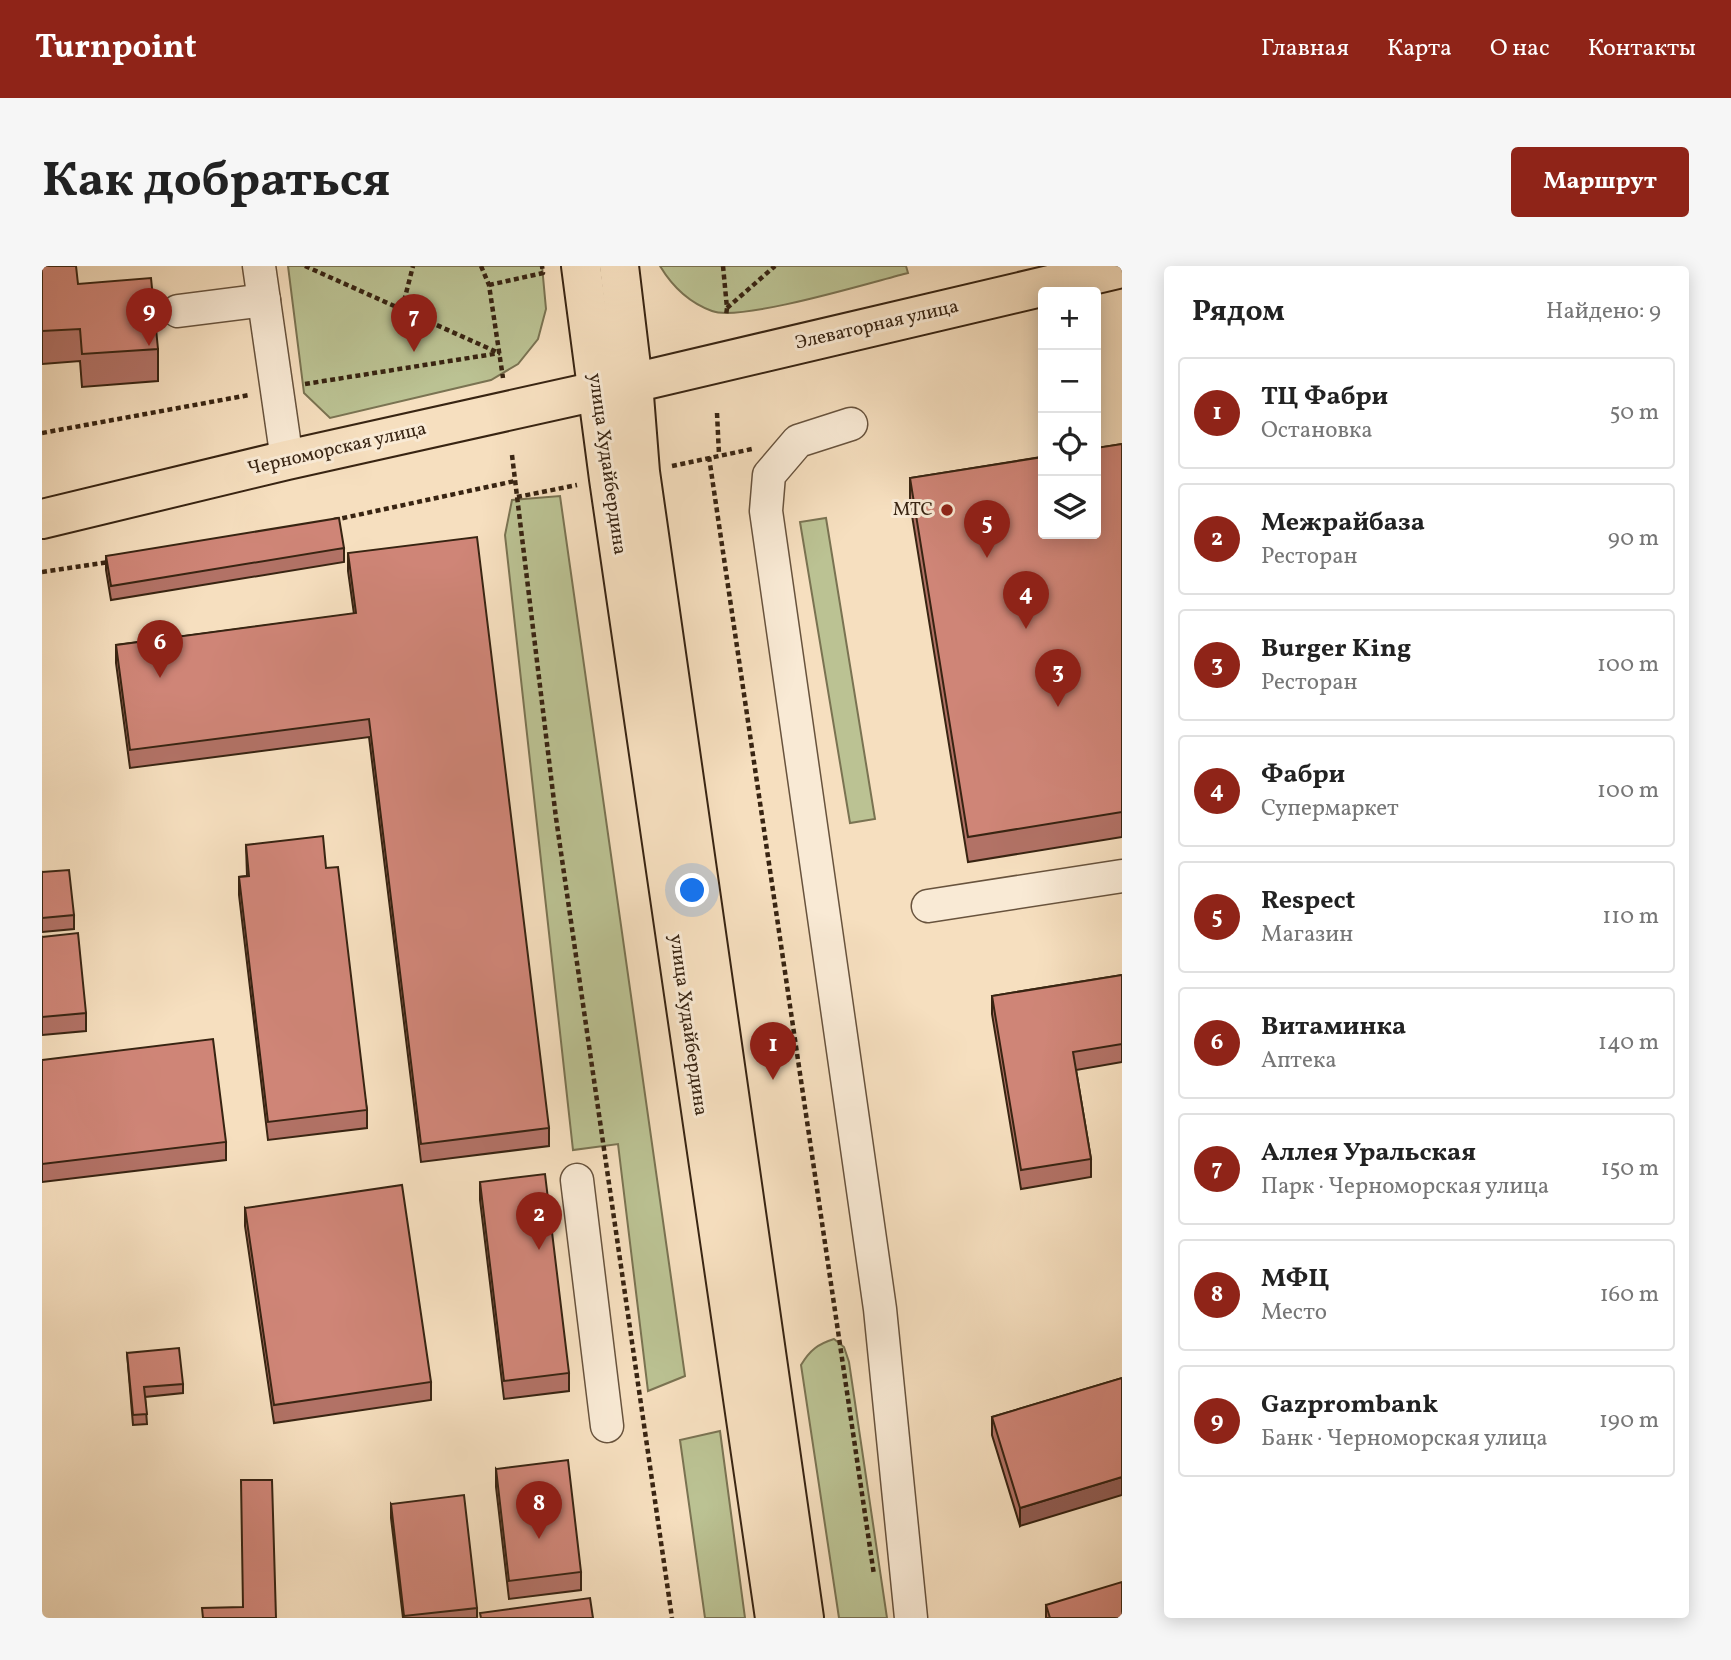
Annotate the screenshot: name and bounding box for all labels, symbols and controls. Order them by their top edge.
text: Turnpoint [35,26,197,72]
text: Главная [1261,32,1349,66]
text: Карта [1387,32,1452,66]
text: О нас [1490,32,1550,66]
text: Контакты [1588,32,1696,66]
button: Маршрут [1511,147,1689,217]
text: Как добраться [42,148,390,217]
map controls [1038,287,1101,539]
button: + [1038,287,1101,350]
pin: 9 [126,288,172,346]
text: Рядом [1192,291,1285,333]
pin: 7 [391,294,437,352]
street label: Элеваторная улица [793,294,961,356]
text: Найдено: 9 [1546,296,1661,328]
button: − [1038,350,1101,413]
street label: улица Худайбердина [581,372,633,556]
text: ТЦ Фабри [1261,379,1388,415]
text: 1 [1212,397,1222,429]
text: 50 m [1610,397,1659,429]
button: locate [1038,413,1101,476]
text: Остановка [1261,415,1373,447]
street label: Черноморская улица [245,416,429,482]
button: layers [1038,476,1101,539]
place label: МТС [893,497,933,523]
pin: 5 [964,500,1010,558]
marker: МТС [939,502,955,518]
text: Межрайбаза [1261,505,1425,541]
text: 2 [1211,523,1223,555]
text: 90 m [1608,523,1659,555]
text: Ресторан [1261,541,1358,573]
pin: 4 [1003,571,1049,629]
pin: 6 [137,620,183,678]
text: Burger King [1261,631,1411,667]
pin: 3 [1035,649,1081,707]
text: 3 [1211,649,1223,681]
text: 100 m [1597,649,1659,681]
text: Ресторан [1261,667,1358,699]
text: Фабри [1261,757,1345,793]
text: 4 [1210,775,1224,807]
text: 100 m [1597,775,1659,807]
text: Супермаркет [1261,793,1399,825]
your location [675,873,709,907]
text: Respect [1261,883,1355,919]
text: 5 [1211,901,1223,933]
text: 110 m [1602,901,1659,933]
text: Магазин [1261,919,1353,951]
street label: улица Худайбердина [662,933,714,1117]
text: Витаминка [1261,1009,1406,1045]
pin: 1 [750,1022,796,1080]
text: 6 [1211,1027,1223,1059]
text: 140 m [1598,1027,1659,1059]
text: Аптека [1261,1045,1337,1077]
text: Аллея Уральская [1261,1135,1476,1171]
text: 7 [1212,1153,1223,1185]
text: 150 m [1601,1153,1659,1185]
text: Парк · Черноморская улица [1261,1171,1549,1203]
pin: 2 [516,1192,562,1250]
text: МФЦ [1261,1261,1330,1297]
text: 8 [1211,1279,1223,1311]
text: 160 m [1600,1279,1659,1311]
text: Место [1261,1297,1327,1329]
text: Gazprombank [1261,1387,1438,1423]
text: 9 [1211,1405,1223,1437]
text: 190 m [1599,1405,1659,1437]
text: Банк · Черноморская улица [1261,1423,1548,1455]
pin: 8 [516,1481,562,1539]

